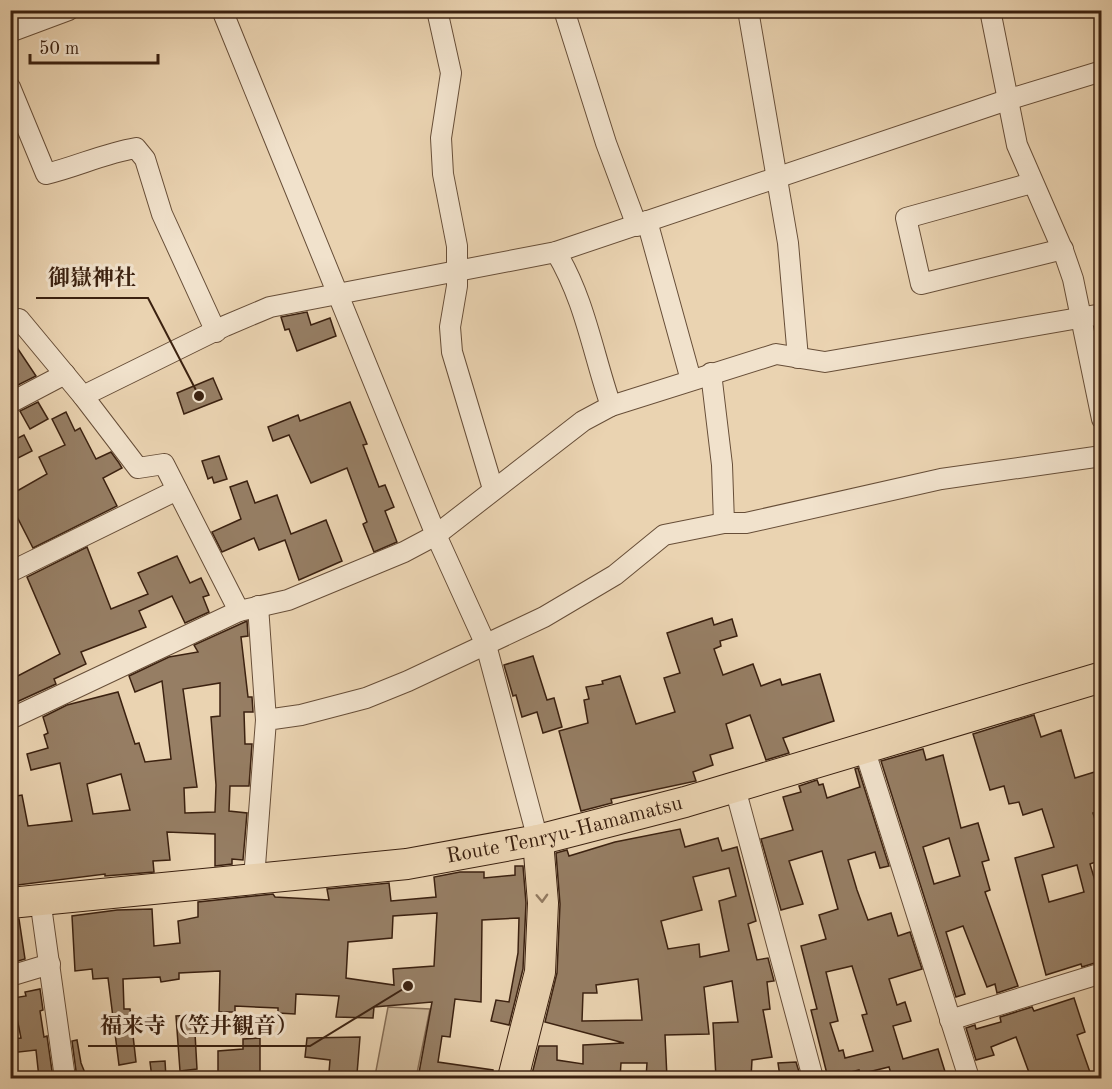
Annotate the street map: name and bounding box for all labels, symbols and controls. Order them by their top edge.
scale bar [30,27,158,65]
text: 50 m [39,40,79,58]
callout: 御嶽神社 [36,258,148,298]
text: 御嶽神社 [48,266,136,290]
street label: Route Tenryu-Hamamatsu [445,793,685,867]
one-way arrow [536,894,549,903]
callout: 福来寺（笠井観音） [88,1006,310,1046]
text: 福来寺（笠井観音） [100,1014,298,1038]

